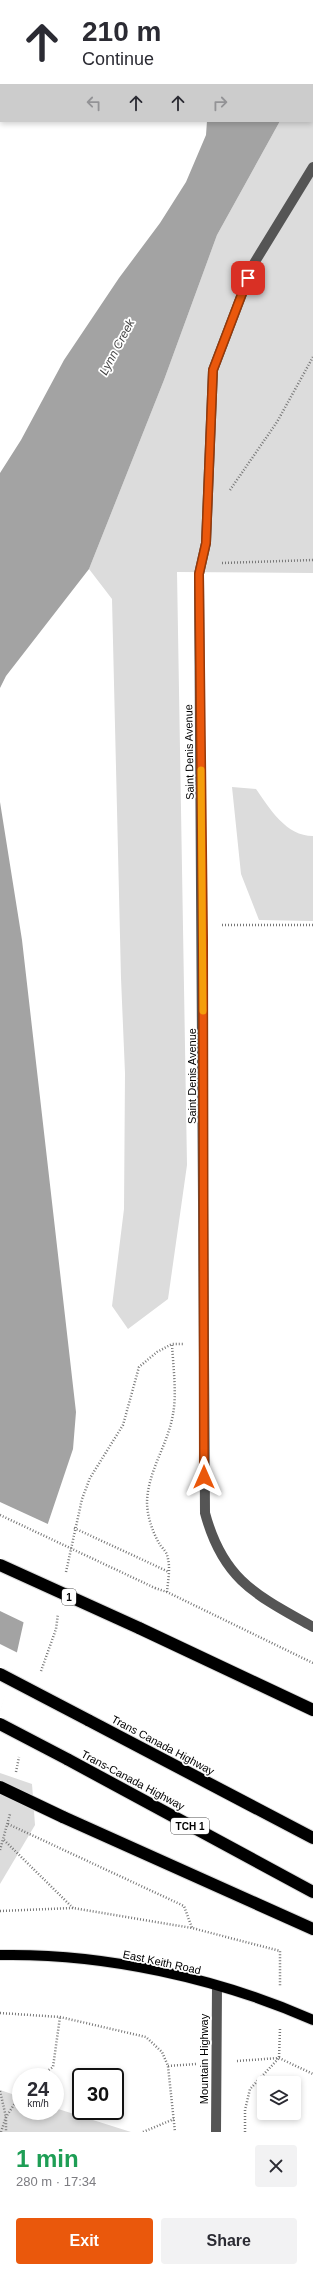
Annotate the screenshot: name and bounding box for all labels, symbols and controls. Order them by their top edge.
icon: ahead [16,16,68,68]
text: 210 m [82,16,161,47]
text: Continue [82,49,154,69]
icon: left [83,92,105,114]
icon: ahead [125,92,147,114]
icon: ahead [167,92,189,114]
icon: right [209,92,231,114]
pin [231,261,265,295]
icon: arrive [237,267,259,289]
water label: Lynn Creek [96,316,138,377]
street label: Saint Denis Avenue [182,704,196,800]
street label: Saint Denis Avenue [186,1028,198,1124]
position arrow [183,1456,225,1498]
road number: 1 [62,1589,76,1605]
street label: Trans Canada Highway [110,1713,217,1777]
street label: Trans-Canada Highway [79,1748,187,1813]
road number: TCH 1 [171,1818,209,1834]
street label: East Keith Road [122,1948,202,1976]
street label: Mountain Highway [198,2013,210,2104]
speed limit sign: 30 [72,2068,124,2120]
map controls [257,2076,301,2120]
button: layers [257,2076,301,2120]
text: 24 [27,2078,49,2100]
text: km/h [27,2098,49,2109]
text: 1 min [16,2145,79,2172]
button: close [255,2145,297,2187]
text: 280 m · 17:34 [16,2174,96,2189]
button: Exit [16,2218,153,2264]
button: Share [161,2218,297,2264]

